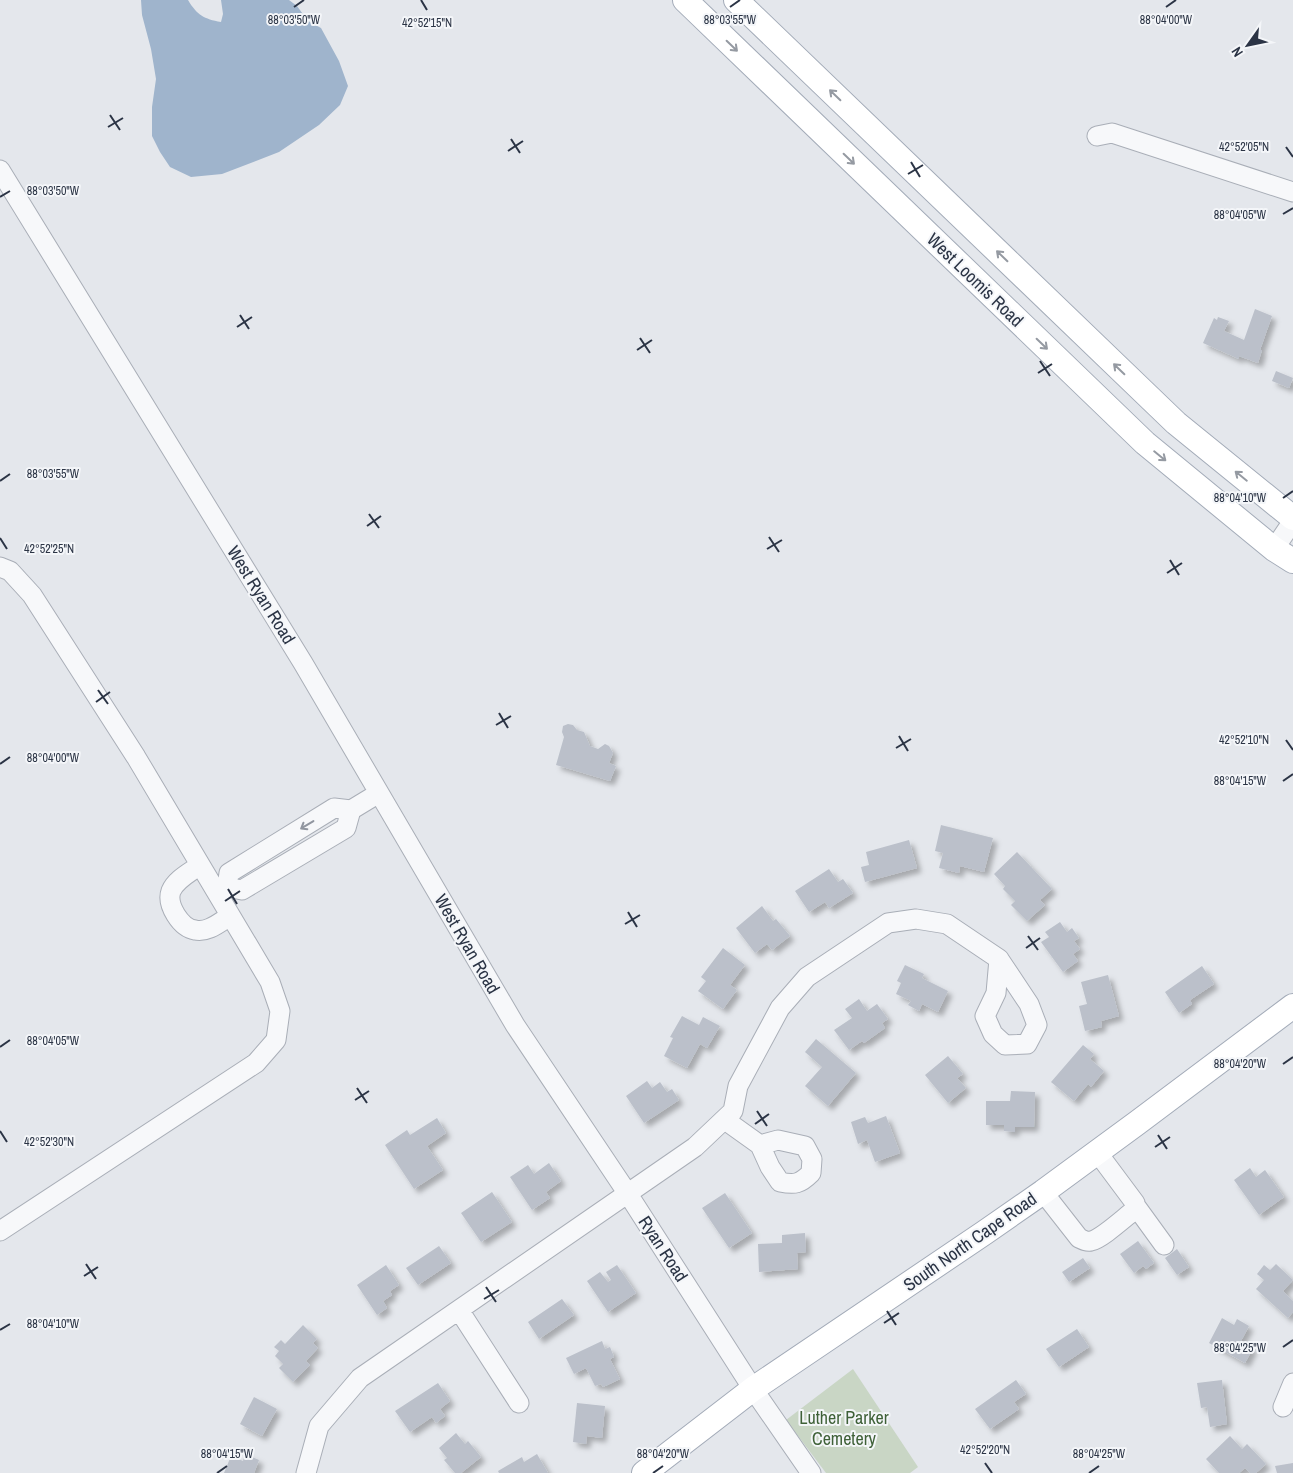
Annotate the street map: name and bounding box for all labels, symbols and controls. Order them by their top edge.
text: 88°03'50"W [268,12,321,28]
text: 88°03'55"W [704,12,757,28]
text: 88°04'00"W [1140,12,1193,28]
text: 42°52'15"N [402,15,452,31]
north arrow [1223,20,1273,70]
one-way arrow [726,40,739,52]
text: N [1227,44,1247,60]
one-way arrow [829,89,841,101]
text: 42°52'05"N [1219,139,1269,155]
one-way arrow [843,153,855,165]
text: 88°03'50"W [27,183,80,199]
text: 88°04'05"W [1214,207,1267,223]
street label: West Loomis Road [922,227,1029,332]
one-way arrow [996,250,1009,262]
one-way arrow [1036,338,1048,350]
one-way arrow [1113,363,1126,375]
one-way arrow [1154,450,1167,461]
text: 88°03'55"W [27,466,80,482]
one-way arrow [1235,471,1248,482]
text: 88°04'10"W [1214,490,1267,506]
text: 42°52'25"N [24,541,74,557]
street label: West Ryan Road [221,541,302,649]
text: 42°52'10"N [1219,732,1269,748]
text: 88°04'00"W [27,750,80,766]
text: 88°04'15"W [1214,773,1267,789]
one-way arrow [301,820,315,830]
street label: West Ryan Road [429,889,506,998]
text: 88°04'05"W [27,1033,80,1049]
text: 88°04'20"W [1214,1056,1267,1072]
text: 42°52'30"N [24,1134,74,1150]
street label: South North Cape Road [898,1186,1041,1297]
street label: Ryan Road [633,1211,694,1287]
text: 88°04'10"W [27,1316,80,1332]
text: 88°04'25"W [1214,1340,1267,1356]
park label: Luther Parker Cemetery [799,1405,889,1451]
text: 42°52'20"N [960,1442,1010,1458]
text: 88°04'15"W [201,1446,254,1462]
text: 88°04'20"W [637,1446,690,1462]
text: 88°04'25"W [1073,1446,1126,1462]

